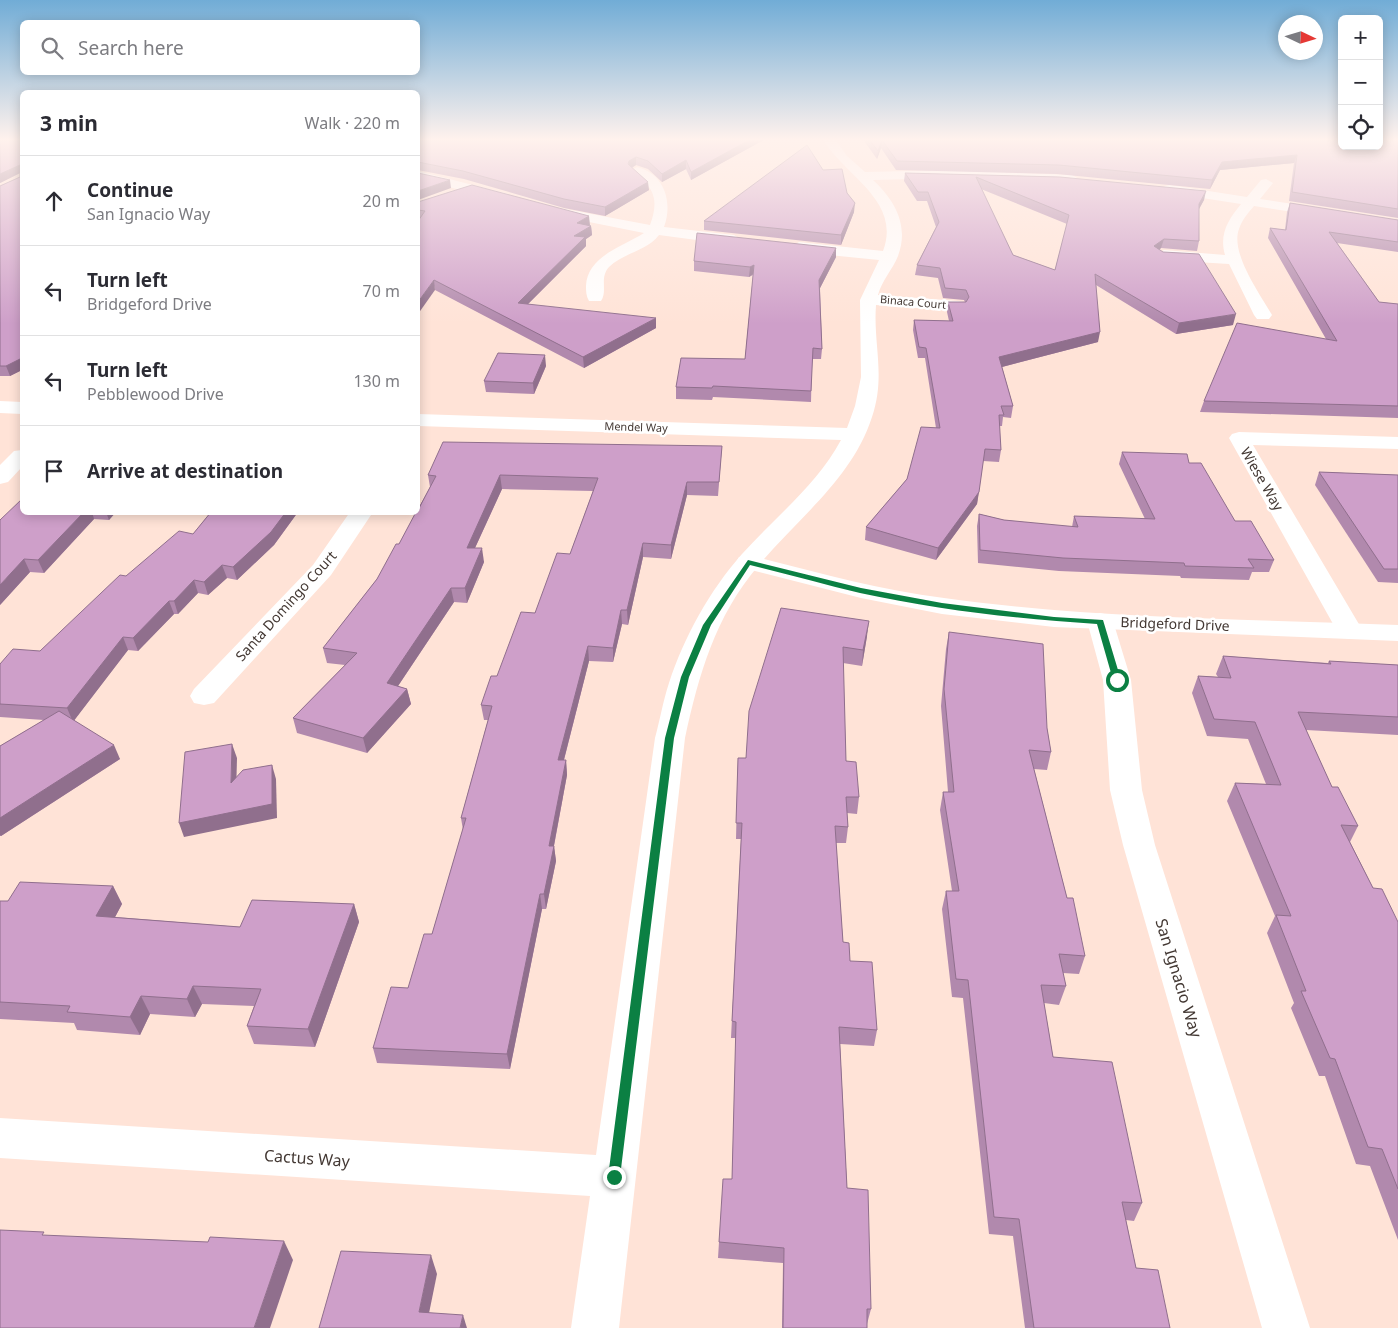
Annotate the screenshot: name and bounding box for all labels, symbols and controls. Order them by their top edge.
north arrow [1278,15,1323,60]
map controls [1338,15,1383,150]
button: + [1338,15,1383,60]
search box [20,20,420,75]
icon: search [38,34,66,62]
text: Search here [78,35,184,61]
button: − [1338,60,1383,105]
button: locate [1338,105,1383,150]
text: 3 min [40,109,98,137]
text: Walk · 220 m [305,112,400,134]
text: Continue [87,177,173,203]
icon: ahead [40,187,68,215]
text: 20 m [363,190,400,212]
text: San Ignacio Way [87,203,210,225]
text: Turn left [87,267,168,293]
icon: left [40,277,68,305]
text: 70 m [363,280,400,302]
street label: Binaca Court [879,291,947,312]
text: Bridgeford Drive [87,293,212,315]
text: Turn left [87,357,168,383]
icon: left [40,367,68,395]
text: 130 m [353,370,400,392]
text: Pebblewood Drive [87,383,224,405]
street label: Mendel Way [604,418,668,435]
street label: Wiese Way [1237,443,1289,515]
icon: arrive [40,457,68,485]
text: Arrive at destination [87,458,283,484]
street label: Santa Domingo Court [231,546,340,665]
street label: Bridgeford Drive [1120,612,1230,635]
route start [1106,669,1129,692]
street label: San Ignacio Way [1150,916,1208,1041]
street label: Cactus Way [263,1144,351,1172]
route end [603,1166,626,1189]

